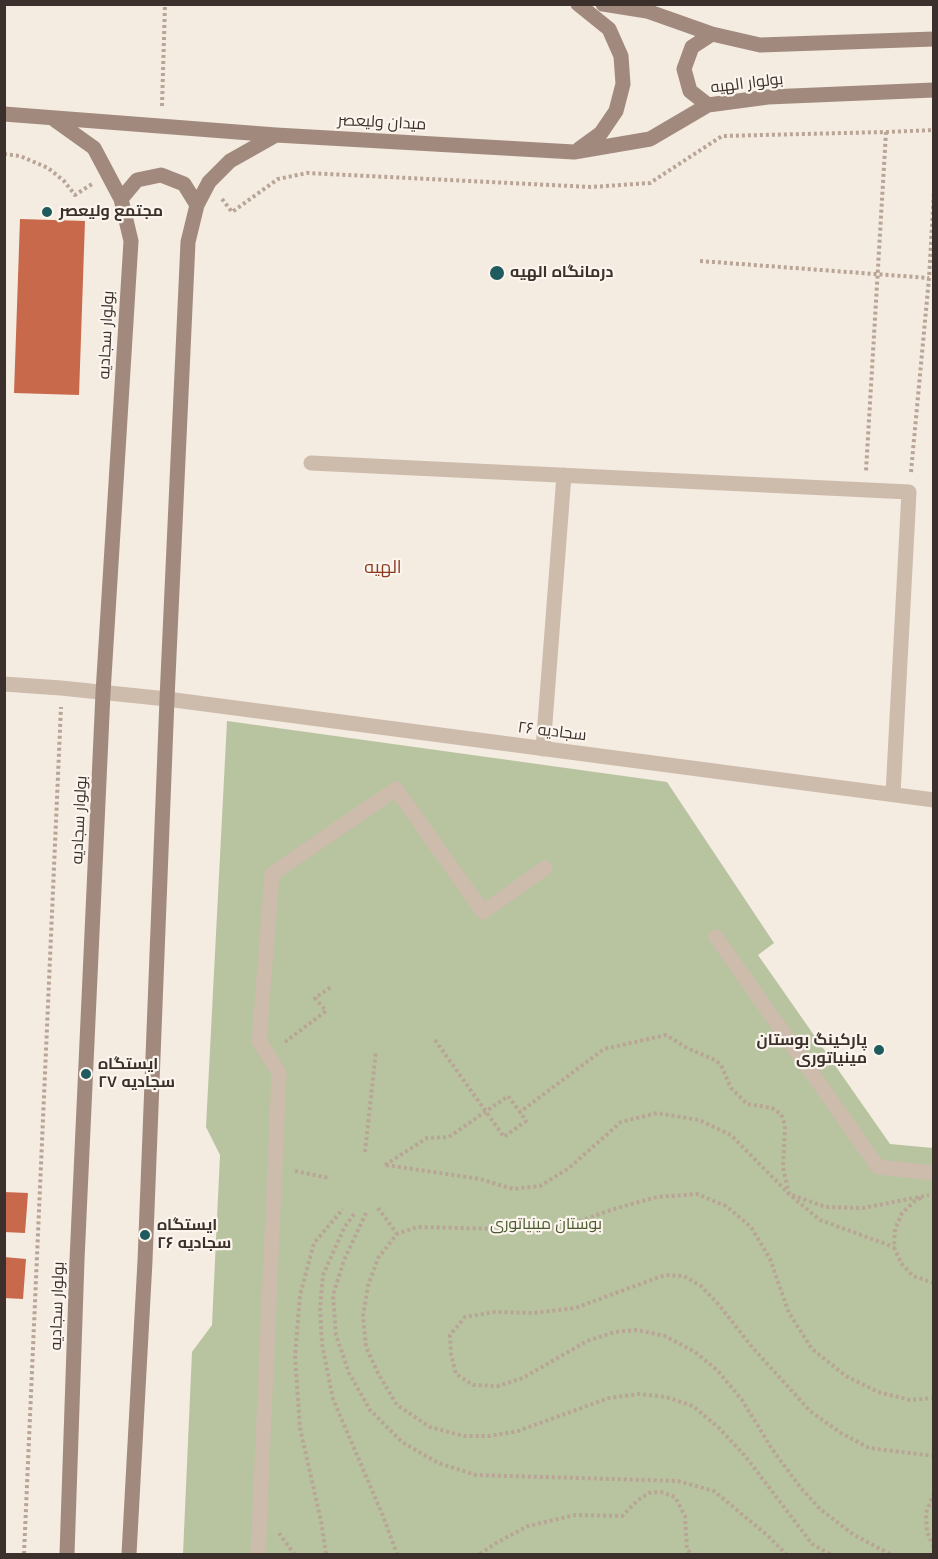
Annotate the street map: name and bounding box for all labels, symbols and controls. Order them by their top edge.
street label: بولوار الهیه [710,70,784,98]
street label: میدان ولیعصر [337,111,427,135]
place label: مجتمع ولیعصر [59,202,163,222]
marker: مجتمع ولیعصر [40,205,54,219]
place label: درمانگاه الهیه [510,263,613,283]
marker: درمانگاه الهیه [488,264,506,282]
street label: بولوار سجادیه [95,290,119,380]
district label: الهیه [364,557,402,579]
street label: سجادیه ۲۶ [517,718,587,746]
street label: بولوار سجادیه [68,775,92,865]
place label: پارکینگ بوستان مینیاتوری [757,1031,867,1069]
marker: پارکینگ بوستان مینیاتوری [872,1043,886,1057]
place label: ایستگاه سجادیه ۲۷ [98,1055,175,1093]
marker: ایستگاه سجادیه ۲۷ [79,1067,93,1081]
park label: بوستان مینیاتوری [490,1215,602,1235]
place label: ایستگاه سجادیه ۲۶ [157,1216,231,1254]
marker: ایستگاه سجادیه ۲۶ [138,1228,152,1242]
street label: بولوار سجادیه [47,1261,69,1351]

